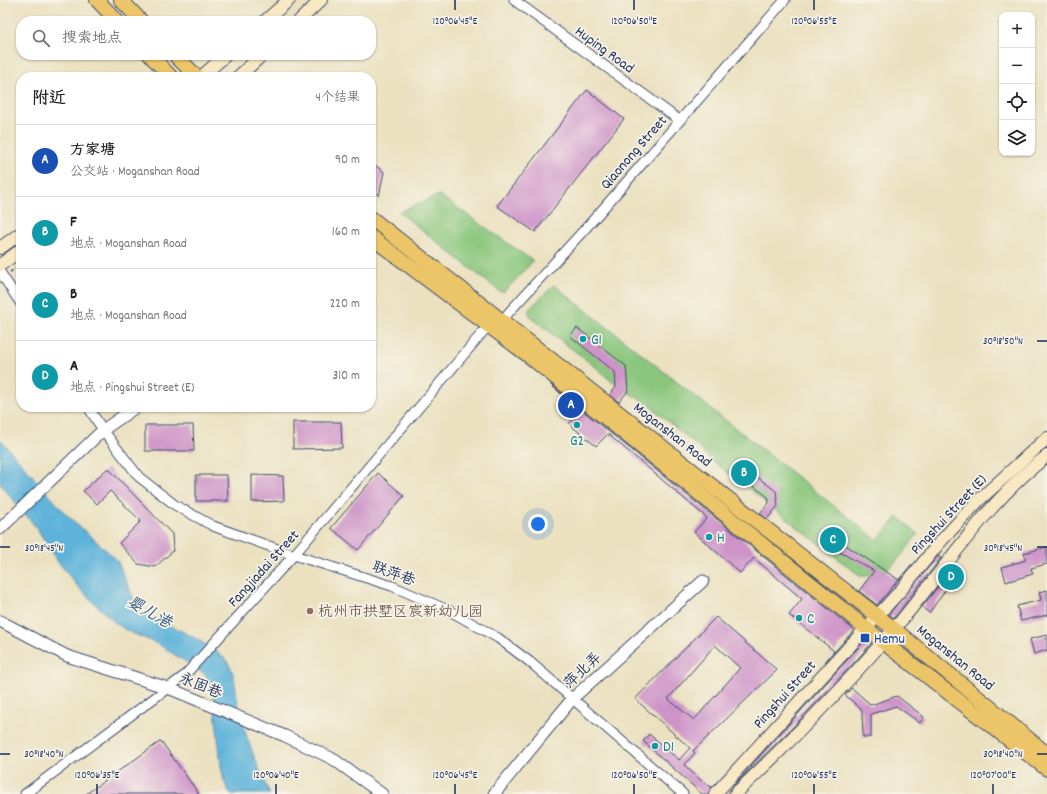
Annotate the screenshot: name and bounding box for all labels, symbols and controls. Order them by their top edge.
map controls [999,12,1035,156]
button: + [999,12,1035,48]
text: 120°06'45"E [433,15,478,29]
text: 120°06'50"E [611,15,657,29]
text: 120°06'55"E [792,15,837,29]
search box [16,16,376,60]
street label: Huping Road [570,21,638,80]
icon: search [30,27,52,49]
text: 搜索地点 [62,28,122,50]
button: − [999,48,1035,84]
button: locate [999,84,1035,120]
text: 附近 [32,88,66,112]
text: 4个结果 [316,89,360,108]
street label: Qiaonong Street [596,111,673,195]
button: layers [999,120,1035,156]
text: 方家塘 [70,140,115,162]
text: A [41,151,49,170]
text: 90 m [335,151,360,170]
text: 公交站 · Moganshan Road [70,163,200,182]
text: F [70,212,77,234]
text: B [42,223,48,242]
text: 160 m [332,223,360,242]
text: 地点 · Moganshan Road [70,235,187,254]
text: B [70,284,77,306]
text: C [42,295,48,314]
text: 220 m [330,295,360,314]
text: 地点 · Moganshan Road [70,307,187,326]
place label: G1 [591,330,602,352]
marker: G1 [578,334,588,344]
text: 30°18'50"N [983,335,1023,349]
text: A [70,356,78,378]
text: D [42,367,48,386]
text: 310 m [332,367,360,386]
text: 地点 · Pingshui Street (E) [70,379,194,398]
pin: A [558,390,584,420]
street label: Moganshan Road [628,398,716,473]
marker: G2 [572,420,582,430]
place label: G2 [570,431,584,453]
pin: B [731,458,757,488]
street label: Pingshui Street (E) [906,470,993,561]
your location [528,514,548,534]
street label: Fangjiadai Street [224,525,306,613]
pin: C [820,525,846,555]
place label: H [717,528,725,550]
marker: H [704,532,714,542]
text: 30°18'45"N [25,542,63,556]
text: 30°18'45"N [984,542,1022,556]
street label: 联萍巷 [368,557,418,593]
pin: D [938,562,964,592]
water label: 婴儿港 [122,591,177,636]
place label: 杭州市拱墅区宸新幼儿园 [318,602,483,624]
marker: 杭州市拱墅区宸新幼儿园 [305,606,315,616]
place label: C [807,609,814,631]
marker: C [794,613,804,623]
street label: Moganshan Road [911,620,998,697]
place label: Hemu [874,629,905,651]
marker: Hemu [859,632,871,644]
street label: 萍北弄 [559,648,607,695]
street label: Pingshui Street [749,656,823,734]
street label: 永固巷 [175,668,225,705]
place label: D1 [663,737,674,759]
marker: D1 [650,741,660,751]
text: 30°18'40"N [24,748,64,762]
text: 30°18'40"N [983,748,1023,762]
text: 120°06'35"E [75,769,120,783]
text: 120°06'40"E [253,769,299,783]
text: 120°06'45"E [433,769,478,783]
text: 120°06'50"E [611,769,657,783]
text: 120°06'55"E [792,769,837,783]
text: 120°07'00"E [970,769,1016,783]

